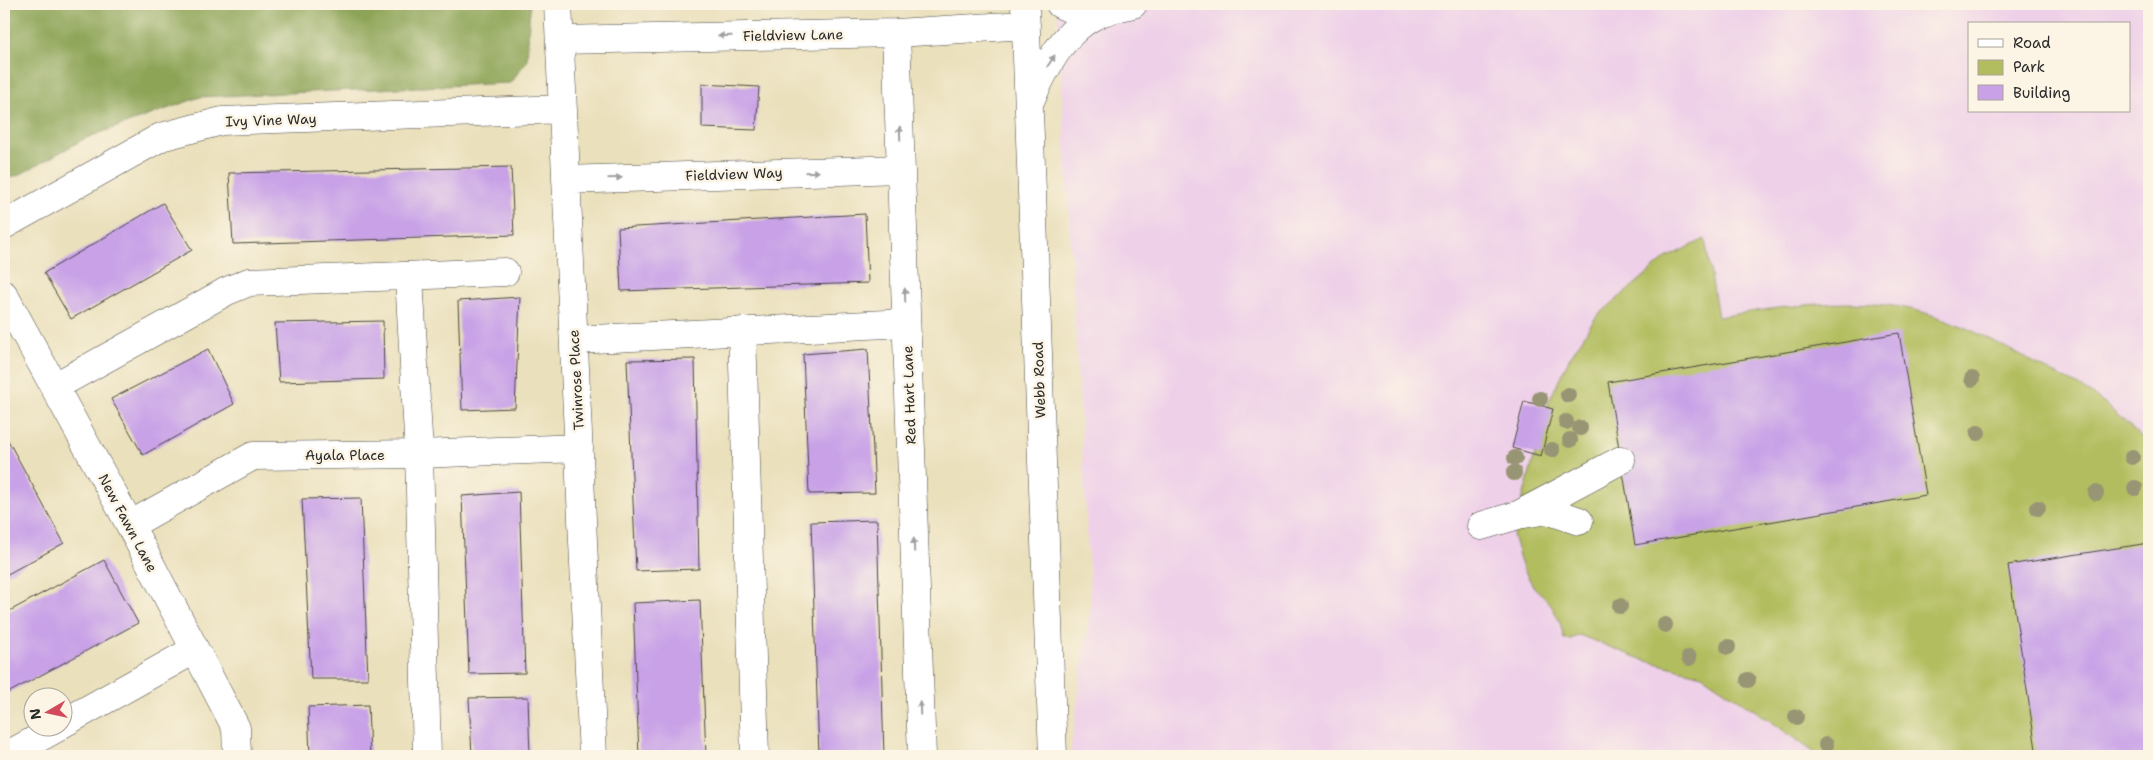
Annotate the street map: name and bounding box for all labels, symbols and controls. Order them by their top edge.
legend [1968,22,2130,112]
street label: Fieldview Lane [743,25,843,45]
one-way arrow [717,33,733,41]
text: Road [2013,33,2051,53]
one-way arrow [1046,55,1055,68]
text: Park [2013,57,2045,77]
text: Building [2013,83,2070,103]
street label: Ivy Vine Way [225,109,317,131]
one-way arrow [895,125,903,141]
street label: Fieldview Way [685,163,783,185]
one-way arrow [805,167,821,175]
one-way arrow [607,174,623,182]
one-way arrow [901,287,909,303]
street label: Twinrose Place [564,329,588,431]
street label: Webb Road [1029,341,1049,419]
street label: Red Hart Lane [898,345,920,445]
street label: Ayala Place [305,446,385,464]
street label: New Fawn Lane [95,471,162,575]
one-way arrow [910,537,918,553]
north arrow [22,688,72,738]
one-way arrow [916,699,924,715]
text: N [25,707,45,721]

